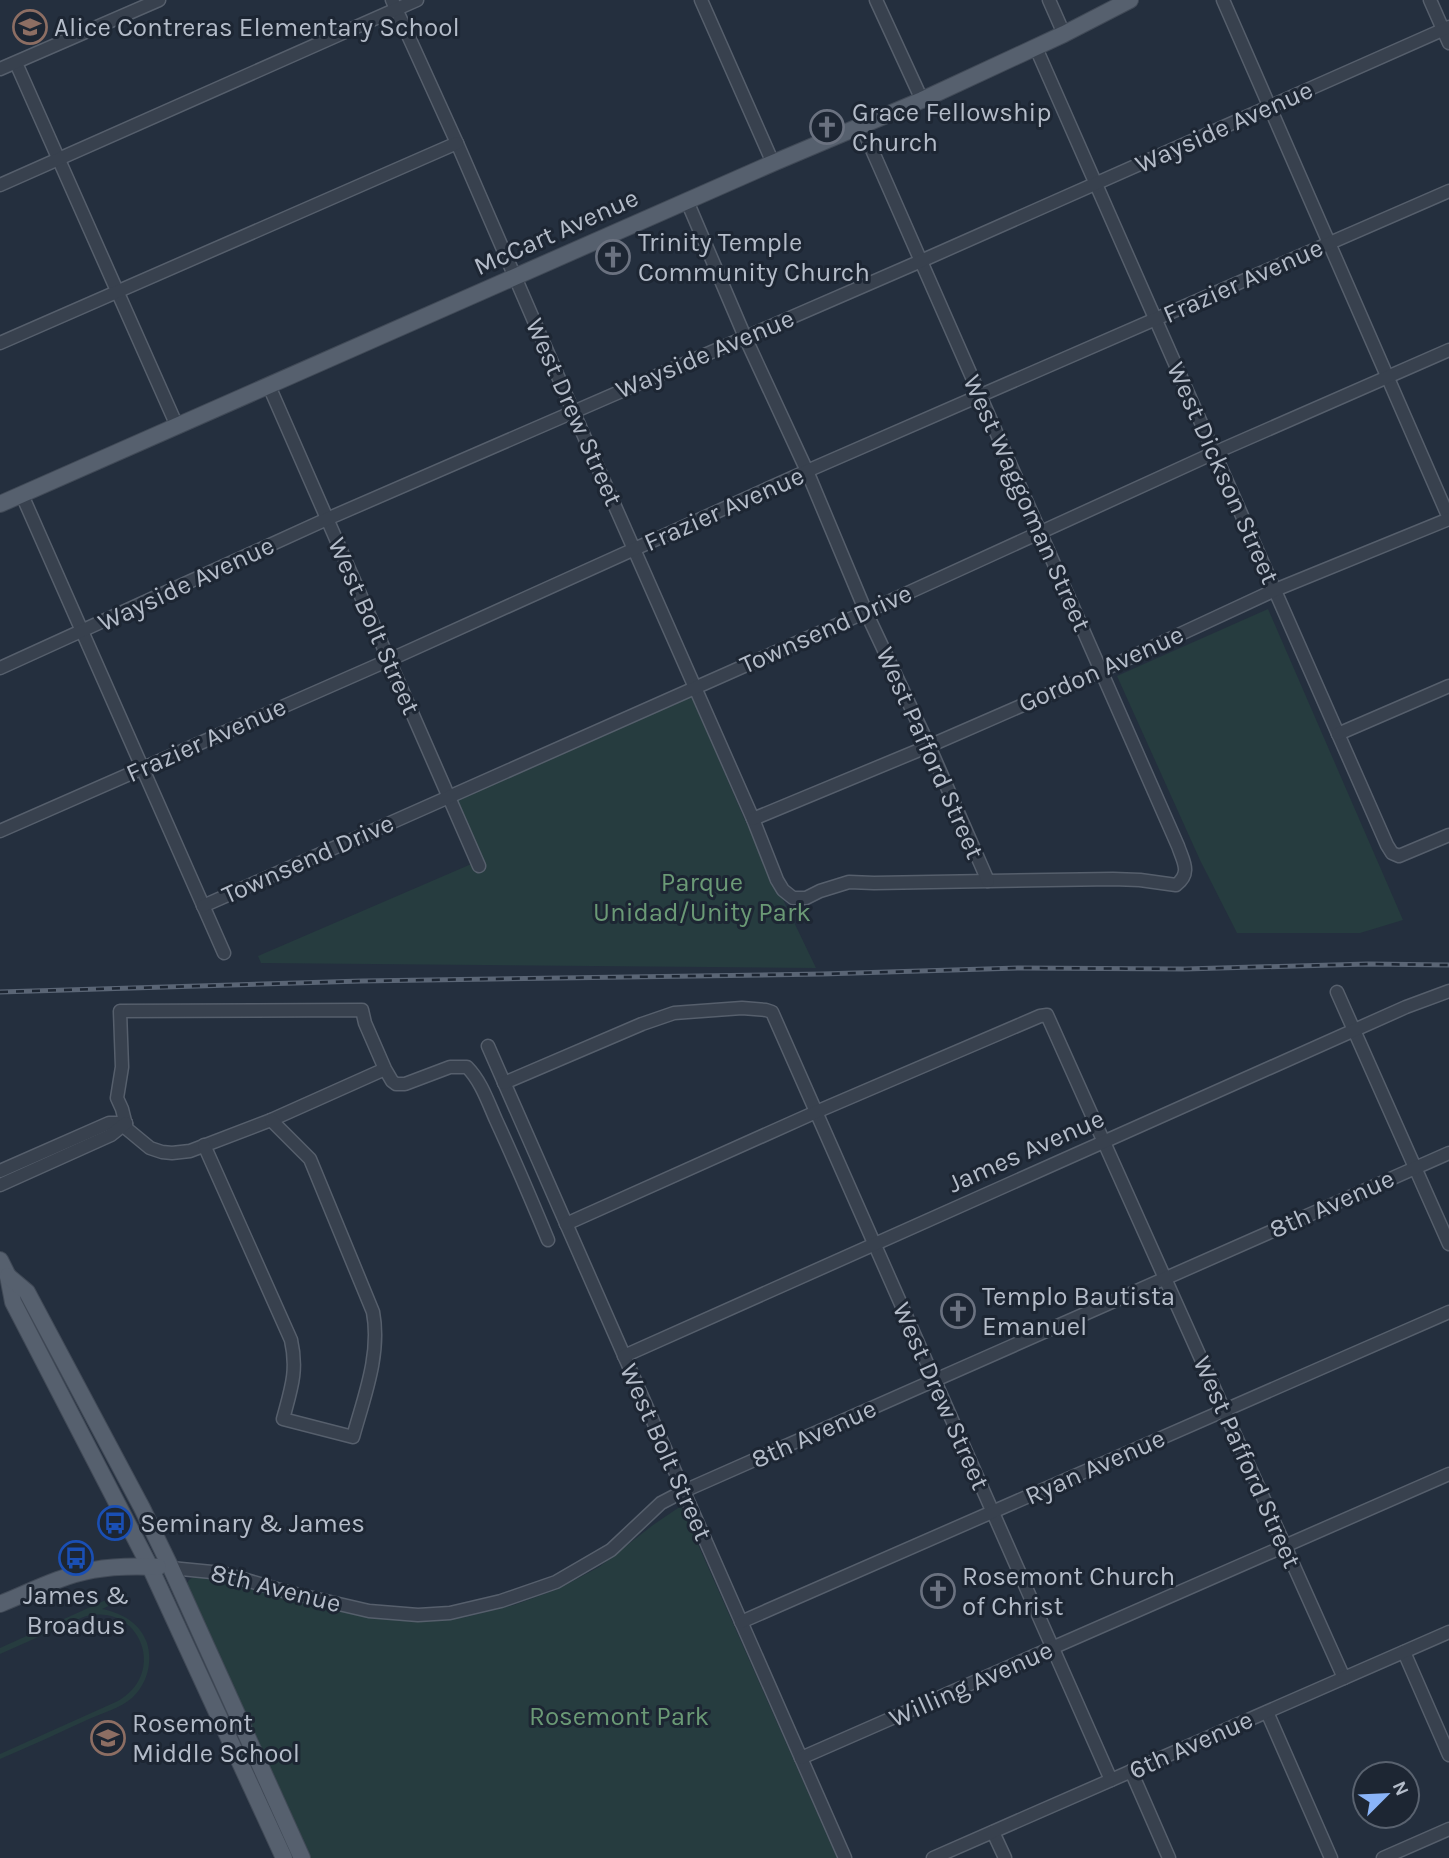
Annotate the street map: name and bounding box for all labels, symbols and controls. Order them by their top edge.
school or university icon: Alice Contreras Elementary School [11,8,49,46]
place label: Alice Contreras Elementary School [54,12,460,43]
street label: Wayside Avenue [1131,74,1317,180]
place label: Grace Fellowship Church [852,97,1052,158]
church icon: Grace Fellowship Church [808,108,846,146]
street label: McCart Avenue [469,182,643,282]
place label: Trinity Temple Community Church [638,227,870,288]
street label: Frazier Avenue [1158,232,1328,330]
church icon: Trinity Temple Community Church [594,238,632,276]
street label: Wayside Avenue [611,302,799,406]
street label: West Drew Street [519,314,629,511]
street label: West Dickson Street [1160,357,1286,589]
street label: West Waggoman Street [956,370,1098,636]
street label: Frazier Avenue [639,460,809,558]
street label: Wayside Avenue [93,530,279,638]
street label: West Bolt Street [321,533,427,719]
street label: Townsend Drive [735,577,917,681]
street label: Gordon Avenue [1014,619,1188,719]
street label: West Pafford Street [869,642,991,864]
street label: Frazier Avenue [121,691,291,789]
street label: Townsend Drive [217,807,399,911]
park label: Parque Unidad/Unity Park [593,867,811,928]
street label: James Avenue [943,1103,1109,1199]
street label: 8th Avenue [1265,1163,1399,1245]
place label: Templo Bautista Emanuel [982,1281,1175,1342]
church icon: Templo Bautista Emanuel [939,1292,977,1330]
street label: West Drew Street [886,1298,996,1495]
street label: West Pafford Street [1186,1351,1308,1573]
street label: West Bolt Street [613,1359,719,1545]
street label: 8th Avenue [747,1393,881,1475]
street label: Ryan Avenue [1020,1422,1170,1512]
bus stop icon: Seminary & James [96,1504,134,1542]
place label: Seminary & James [140,1508,365,1539]
bus stop icon: James & Broadus [57,1539,95,1577]
street label: 8th Avenue [208,1557,344,1619]
place label: Rosemont Church of Christ [962,1561,1175,1622]
church icon: Rosemont Church of Christ [919,1572,957,1610]
place label: James & Broadus [23,1580,129,1641]
street label: Willing Avenue [885,1634,1057,1734]
park label: Rosemont Park [529,1701,709,1732]
street label: 6th Avenue [1124,1704,1258,1786]
place label: Rosemont Middle School [132,1708,300,1769]
school or university icon: Rosemont Middle School [89,1719,127,1757]
north arrow [1351,1760,1421,1830]
text: N [1388,1778,1413,1799]

